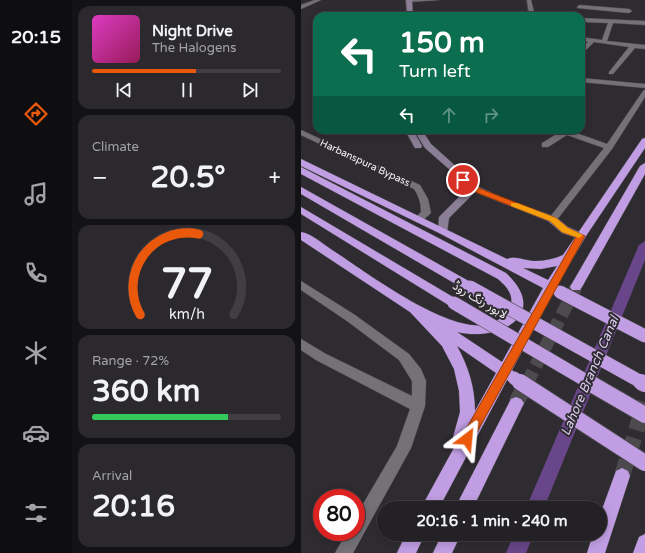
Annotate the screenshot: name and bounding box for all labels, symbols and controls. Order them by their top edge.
text: Night Drive [152,22,233,40]
text: 20:15 [11,26,61,48]
text: 150 m [399,26,485,60]
icon: left [333,28,385,80]
text: The Halogens [152,40,236,56]
text: Turn left [399,60,471,82]
icon: previous [113,79,135,101]
icon: pause [176,79,198,101]
icon: next [239,79,261,101]
icon: directions [22,100,50,128]
icon: left [396,104,418,126]
icon: ahead [438,104,460,126]
icon: right [480,104,502,126]
street label: Harbanspura Bypass [318,137,412,189]
text: Climate [92,139,139,155]
text: 20.5° [151,159,226,196]
pin [446,163,480,197]
text: − [92,165,108,191]
text: + [269,165,281,191]
icon: arrive [452,169,474,191]
icon: music [22,180,50,208]
icon: phone [22,259,50,287]
text: 77 [160,259,213,309]
street label: لاہور رنگ روڈ [450,278,510,322]
text: km/h [169,305,204,322]
water label: Lahore Branch Canal [558,312,623,438]
icon: climate [22,339,50,367]
text: Range · 72% [92,353,169,369]
text: 360 km [92,373,200,410]
position arrow [446,418,488,460]
icon: car [22,419,50,447]
text: Arrival [92,468,132,484]
text: 20:16 [92,488,175,525]
speed limit sign: 80 [313,489,365,541]
icon: filters [22,499,50,527]
text: 20:16 · 1 min · 240 m [417,512,567,530]

